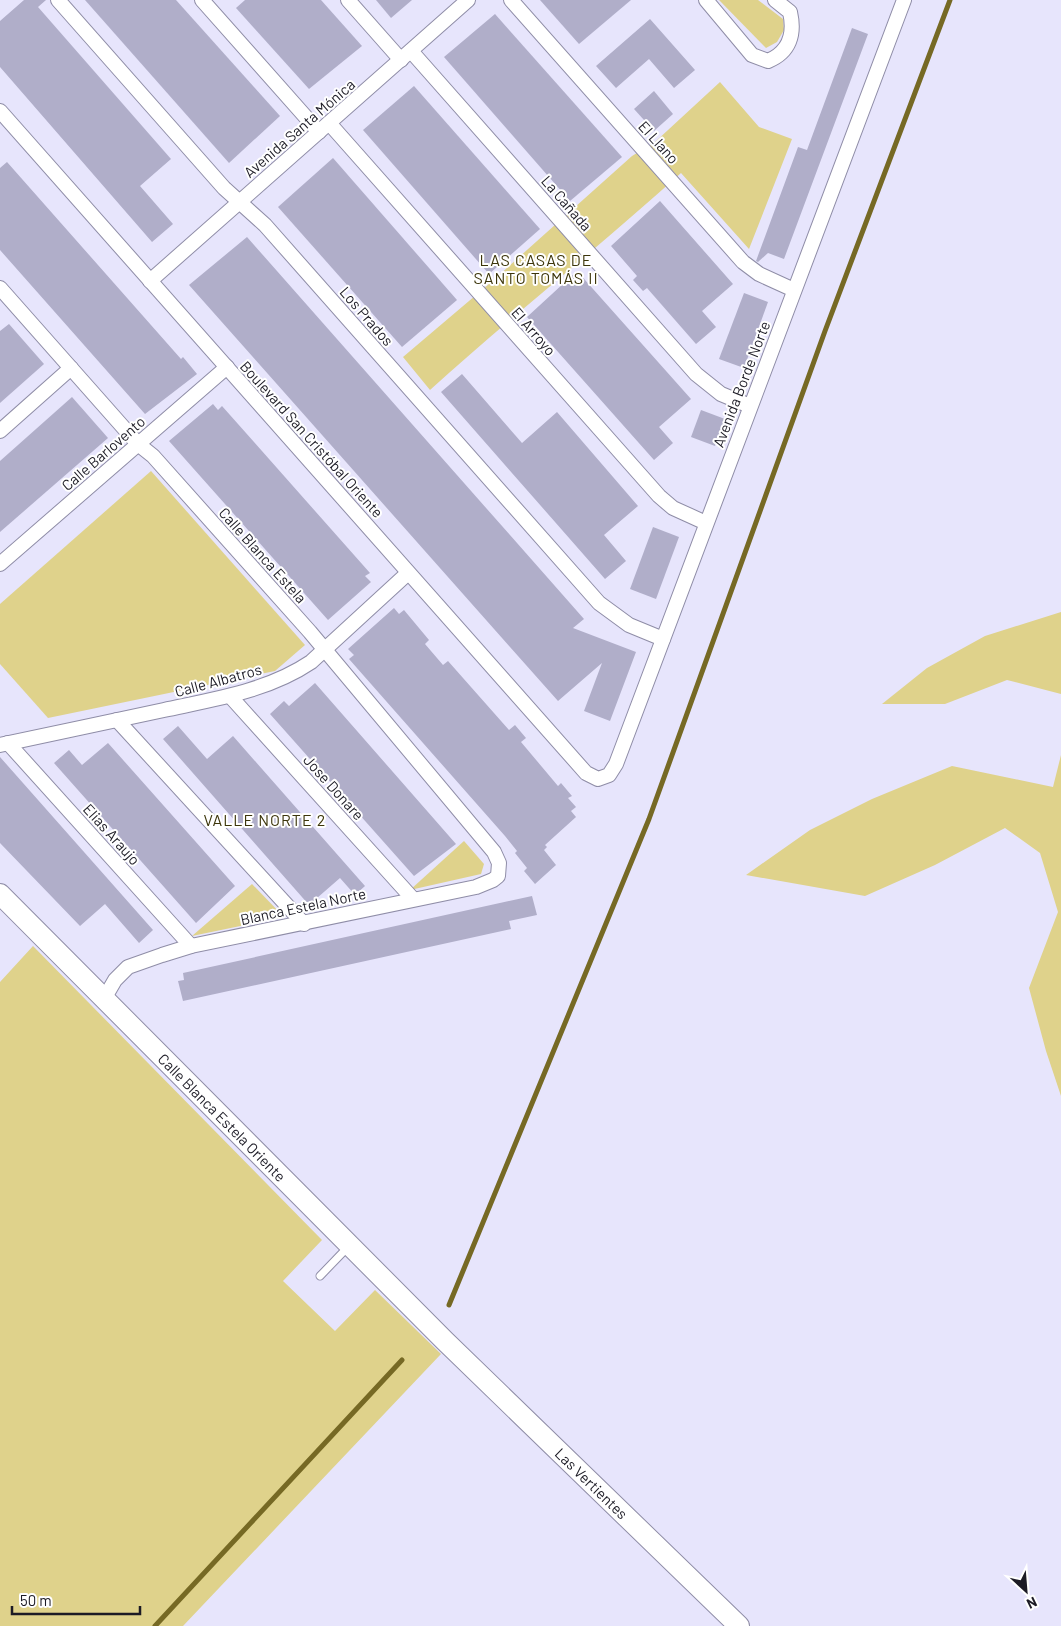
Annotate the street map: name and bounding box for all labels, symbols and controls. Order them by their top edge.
street label: Avenida Santa Mónica [240,75,358,181]
street label: El Llano [635,117,683,167]
street label: La Cañada [538,172,596,234]
district label: LAS CASAS DE SANTO TOMÁS II [473,250,599,287]
street label: Los Prados [336,283,398,349]
street label: El Arroyo [508,303,560,359]
street label: Avenida Borde Norte [709,318,773,450]
street label: Boulevard San Cristóbal Oriente [237,357,387,521]
street label: Calle Barlovento [58,412,148,494]
street label: Calle Blanca Estela [215,504,311,606]
street label: Calle Albatros [173,660,263,700]
street label: Jose Donare [300,751,368,823]
street label: Elias Araujo [80,800,144,868]
district label: VALLE NORTE 2 [204,810,326,829]
street label: Blanca Estela Norte [239,884,367,928]
street label: Calle Blanca Estela Oriente [155,1049,290,1185]
street label: Las Vertientes [552,1444,632,1522]
north arrow [1001,1566,1051,1616]
scale bar [12,1584,140,1616]
text: 50 m [20,1591,52,1609]
text: N [1024,1593,1040,1613]

